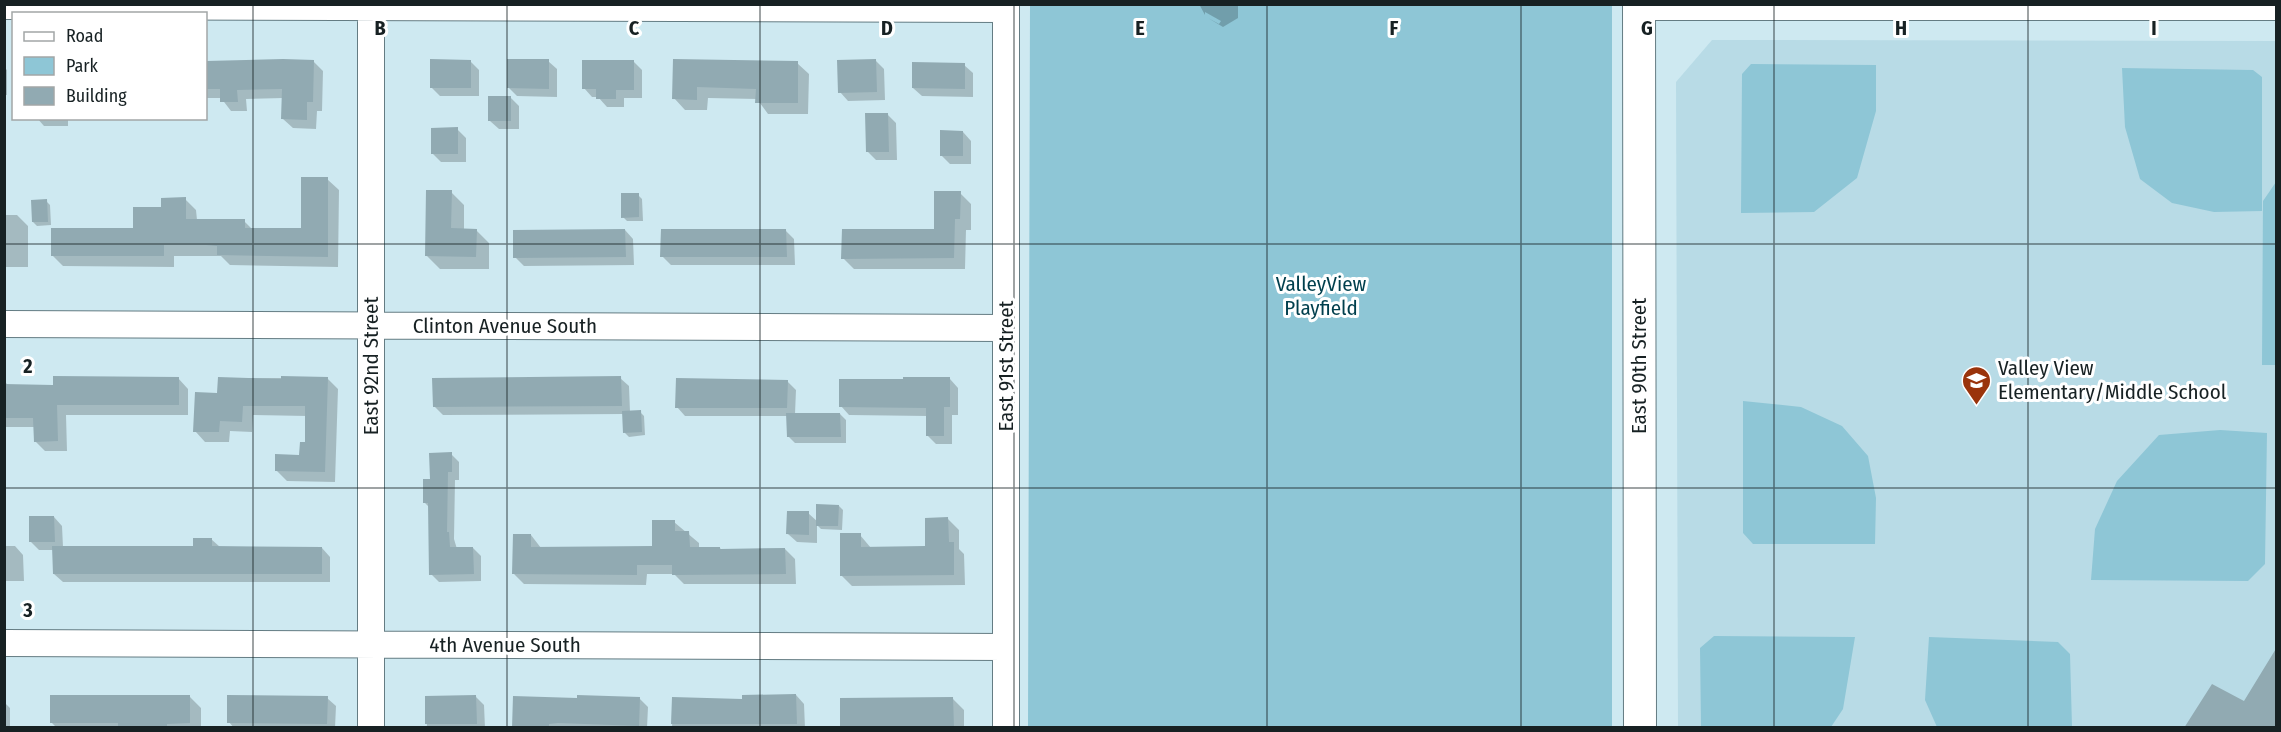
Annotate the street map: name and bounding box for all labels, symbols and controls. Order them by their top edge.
legend [12,12,207,120]
text: B [374,16,386,40]
text: C [629,16,640,40]
text: D [881,16,893,40]
text: E [1135,16,1145,40]
text: F [1390,16,1399,40]
text: G [1641,16,1653,40]
text: H [1895,16,1907,40]
text: I [2151,16,2157,40]
text: Road [66,25,103,47]
text: Park [66,55,99,77]
text: Building [66,85,127,107]
park label: ValleyView Playfield [1276,271,1367,321]
street label: East 92nd Street [358,297,384,435]
street label: East 90th Street [1626,298,1652,434]
street label: East 91st Street [993,300,1019,431]
street label: Clinton Avenue South [413,313,597,339]
text: 2 [22,354,33,378]
place label: Valley View Elementary/Middle School [1998,355,2227,405]
school or university icon: Valley View Elementary/Middle School [1961,364,1993,406]
text: 3 [22,598,33,622]
street label: 4th Avenue South [429,632,581,658]

